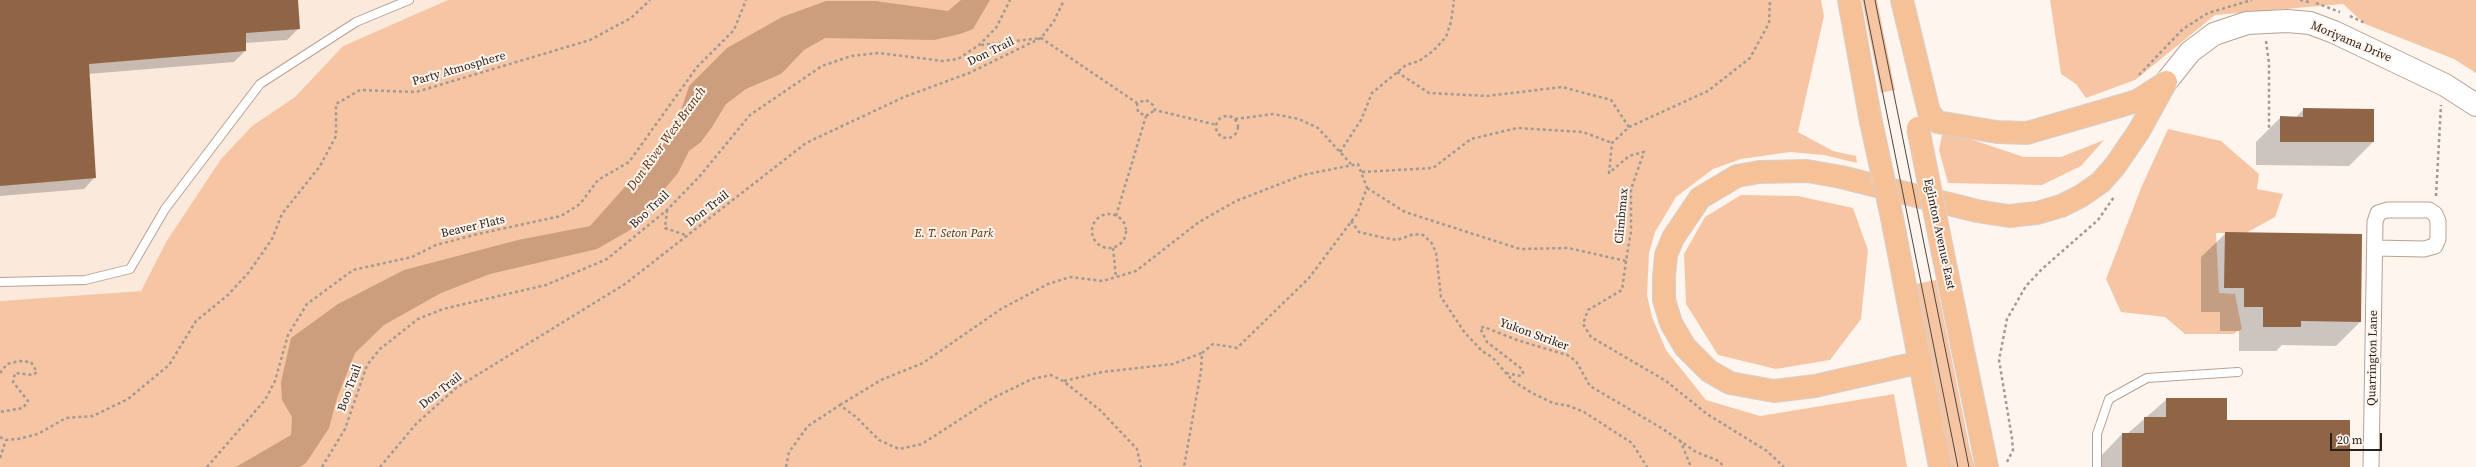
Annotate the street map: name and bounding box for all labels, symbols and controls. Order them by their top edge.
street label: Moriyama Drive [2308,19,2394,65]
street label: Don Trail [965,35,1017,69]
street label: Party Atmosphere [411,49,507,89]
water label: Don River West Branch [624,84,710,194]
street label: Eglinton Avenue East [1920,177,1958,291]
street label: Boo Trail [627,188,673,232]
street label: Don Trail [684,188,732,230]
street label: Climbmax [1612,188,1632,244]
street label: Beaver Flats [440,213,506,241]
park label: E. T. Seton Park [915,227,993,241]
street label: Quarrington Lane [2365,310,2381,406]
street label: Yukon Striker [1497,316,1571,354]
street label: Boo Trail [335,363,365,413]
street label: Don Trail [417,370,465,412]
scale bar [2332,425,2384,451]
text: 20 m [2337,432,2363,448]

